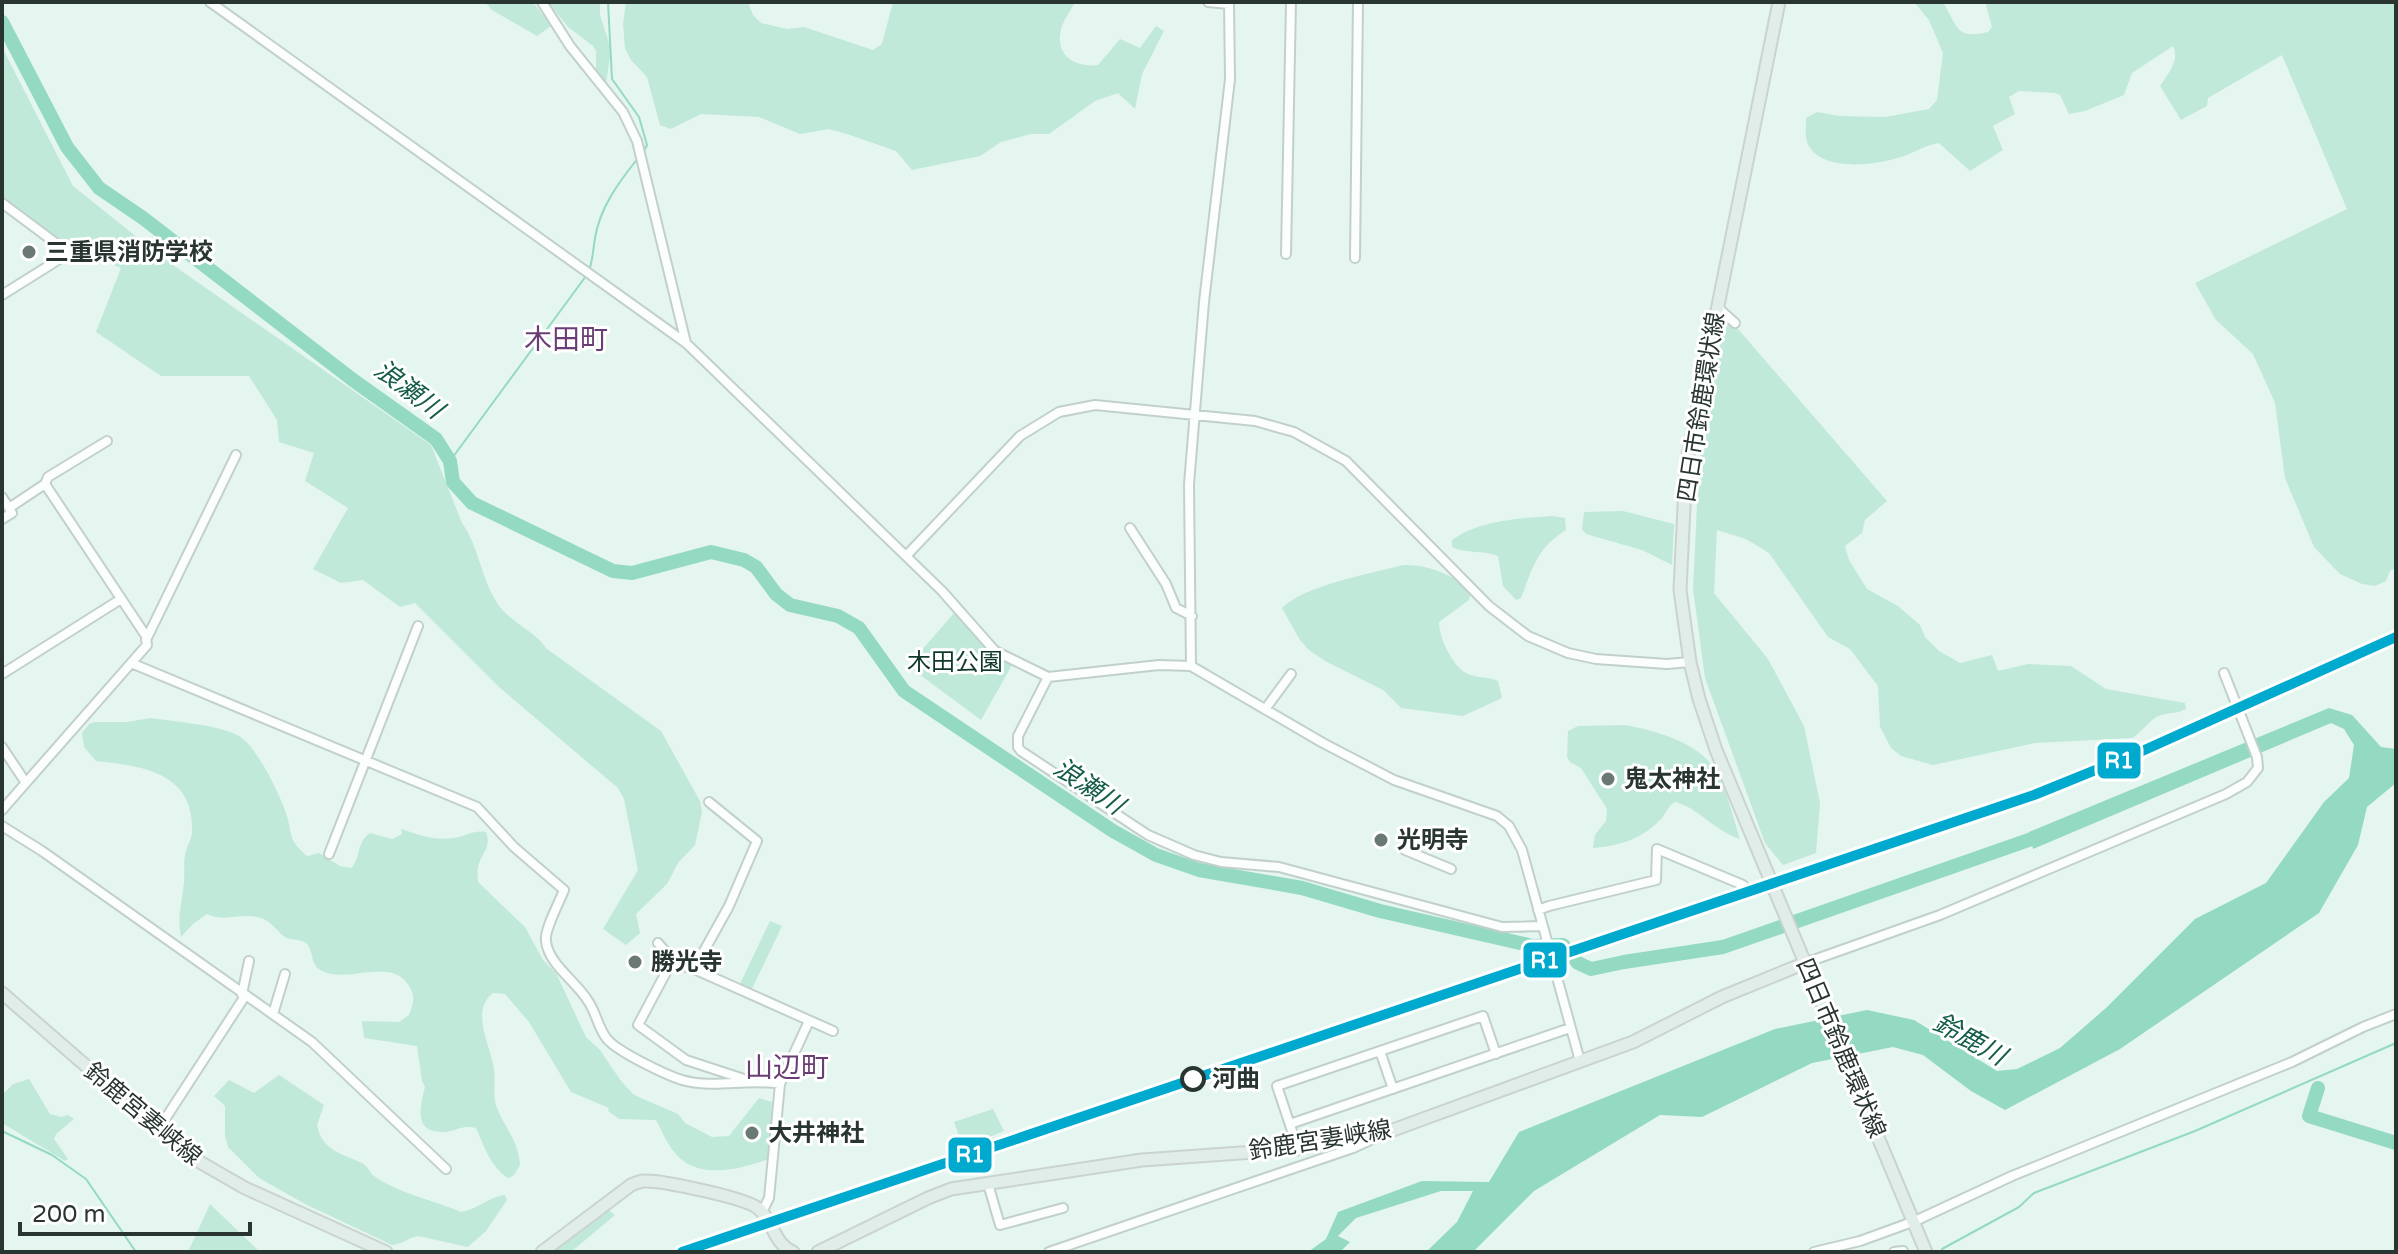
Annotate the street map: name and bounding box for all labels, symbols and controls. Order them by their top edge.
place label: 三重県消防学校 [45,238,213,267]
marker: 三重県消防学校 [20,243,38,261]
street label: 四日市鈴鹿環状線 [1672,310,1731,504]
district label: 木田町 [524,323,608,357]
water label: 浪瀬川 [368,354,452,427]
park label: 木田公園 [907,648,1003,677]
line badge: R1 [2096,741,2142,780]
text: R1 [2104,748,2134,774]
water label: 浪瀬川 [1048,752,1132,823]
place label: 鬼太神社 [1624,765,1720,794]
marker: 鬼太神社 [1599,770,1617,788]
place label: 光明寺 [1397,826,1469,855]
marker: 光明寺 [1372,831,1390,849]
line badge: R1 [1522,941,1568,979]
place label: 勝光寺 [651,948,723,977]
text: R1 [1530,948,1560,974]
marker: 勝光寺 [626,953,644,971]
street label: 四日市鈴鹿環状線 [1790,954,1891,1142]
water label: 鈴鹿川 [1928,1007,2014,1073]
district label: 山辺町 [745,1051,829,1085]
street label: 鈴鹿宮妻峡線 [78,1057,207,1172]
place label: 河曲 [1212,1065,1260,1094]
marker: 河曲 [1181,1067,1205,1091]
street label: 鈴鹿宮妻峡線 [1247,1115,1393,1166]
place label: 大井神社 [768,1119,864,1148]
marker: 大井神社 [743,1124,761,1142]
line badge: R1 [947,1136,993,1174]
text: R1 [955,1142,985,1168]
scale bar [20,1186,250,1236]
text: 200 m [32,1200,106,1229]

